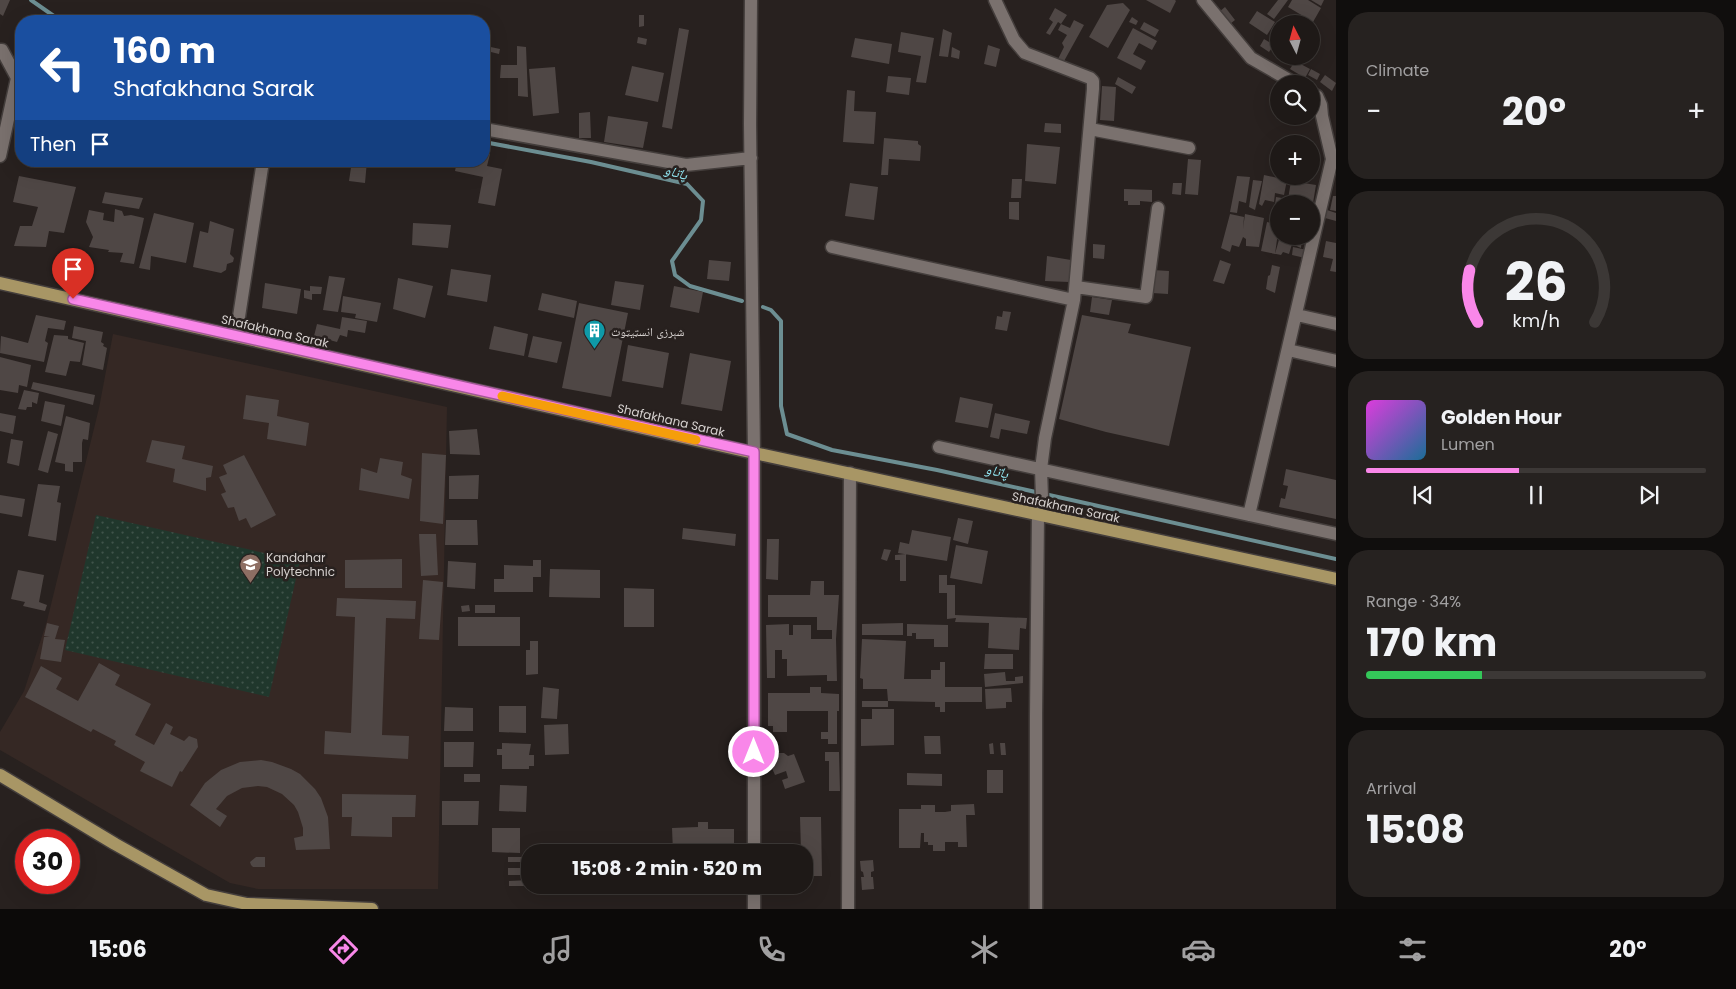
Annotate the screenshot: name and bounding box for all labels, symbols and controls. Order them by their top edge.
north arrow [1270,15,1320,65]
map controls [1270,15,1320,245]
text: 160 m [113,26,216,75]
icon: left [30,35,95,100]
text: Climate [1366,59,1429,82]
text: Shafakhana Sarak [113,73,314,104]
button: search [1270,75,1320,125]
text: 20° [1502,85,1566,138]
text: − [1366,92,1381,131]
text: + [1687,92,1706,131]
icon: arrive [86,130,114,158]
text: Then [30,131,76,158]
button: + [1270,135,1320,185]
water label: پاتاو [661,159,690,185]
button: − [1270,195,1320,245]
text: 26 [1505,246,1567,319]
pin [52,248,94,299]
icon: arrive [59,255,87,283]
text: km/h [1512,308,1560,333]
street label: Shafakhana Sarak [220,310,331,352]
building icon: شېرزی انسټيټوت [583,319,607,350]
place label: شېرزی انسټيټوت [611,323,685,340]
street label: Shafakhana Sarak [616,399,727,441]
text: Golden Hour [1441,404,1562,431]
text: Lumen [1441,433,1495,456]
water label: پاتاو [982,458,1011,483]
icon: previous [1409,481,1437,509]
icon: pause [1522,481,1550,509]
icon: next [1635,481,1663,509]
street label: Shafakhana Sarak [1011,487,1122,527]
place label: Kandahar Polytechnic [266,549,335,580]
school or university icon: Kandahar Polytechnic [238,552,262,583]
text: Range · 34% [1366,590,1461,613]
text: 170 km [1366,616,1497,669]
position arrow [727,725,779,777]
text: Arrival [1366,777,1416,800]
text: 15:08 [1366,803,1465,856]
speed limit sign: 30 [15,829,80,894]
text: 15:08 · 2 min · 520 m [572,855,762,882]
icon: directions [326,932,361,967]
icon: music [540,932,575,967]
icon: phone [754,932,789,967]
icon: climate [967,932,1002,967]
icon: car [1181,932,1216,967]
icon: filters [1395,932,1430,967]
text: 15:06 [89,934,147,965]
text: 20° [1609,934,1646,965]

